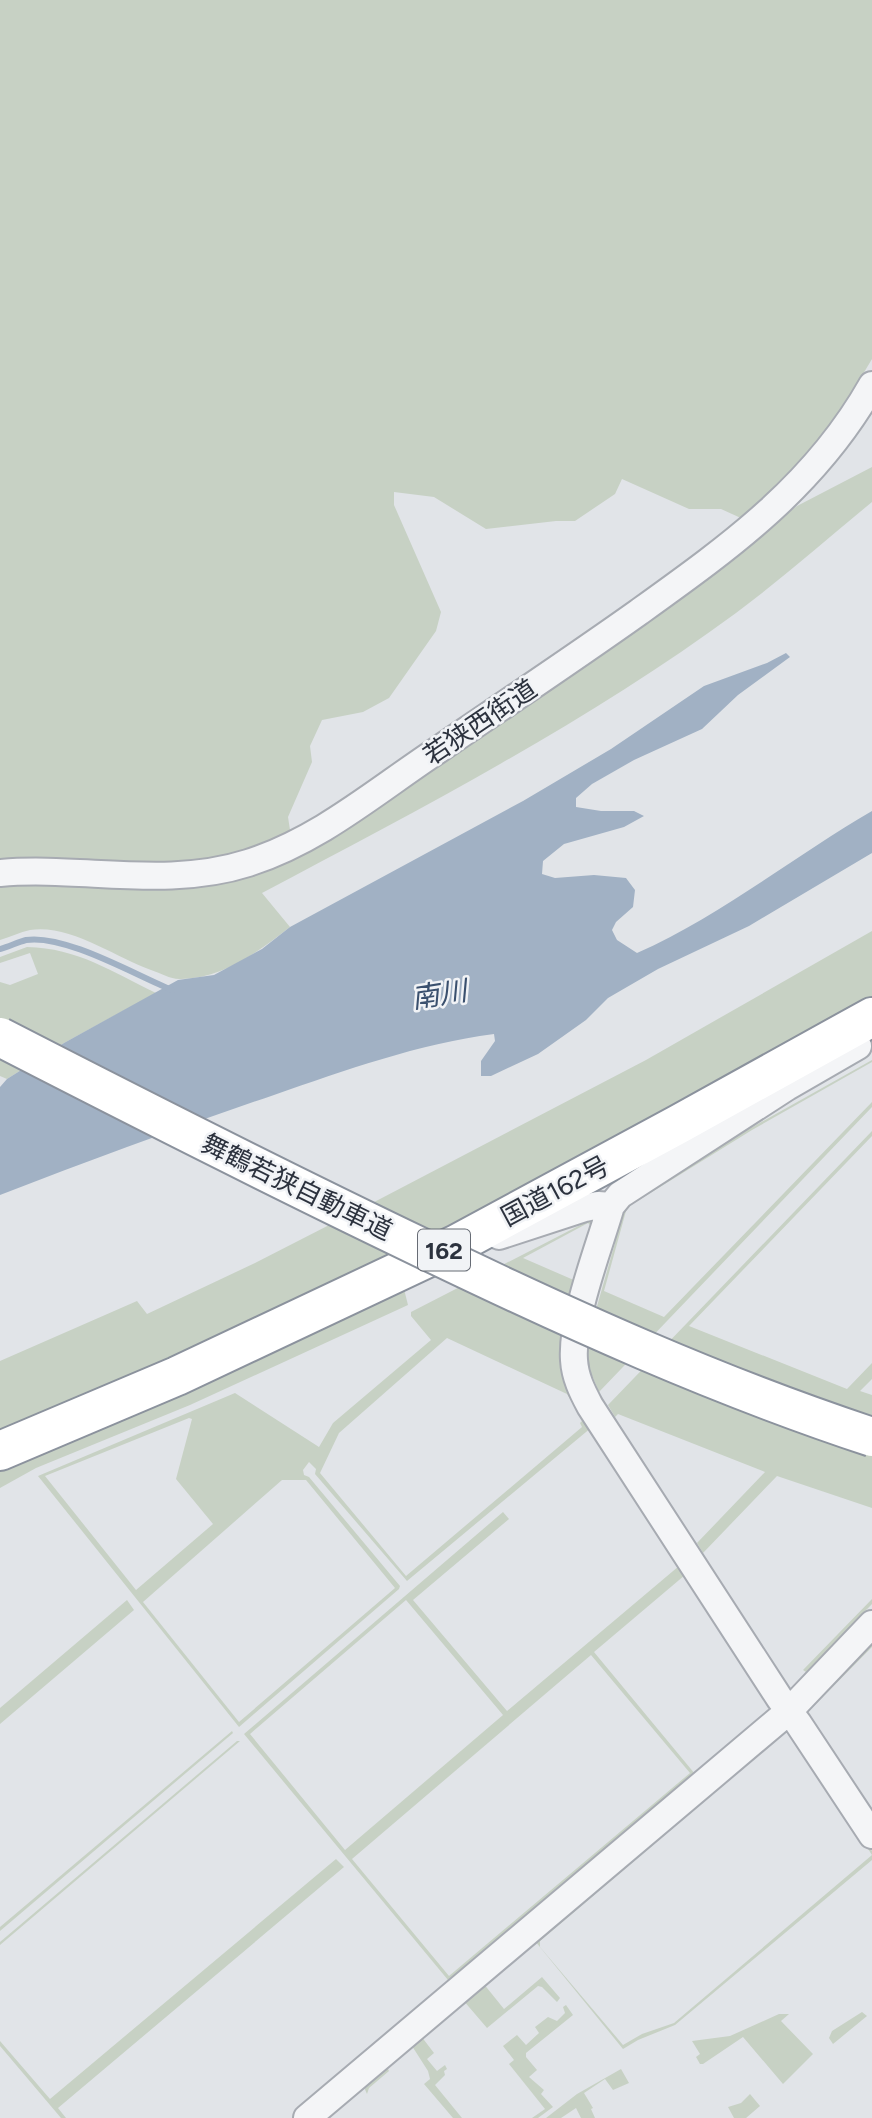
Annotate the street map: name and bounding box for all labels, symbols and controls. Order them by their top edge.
street label: 若狭西街道 [417,672,543,772]
water label: 南川 [409,972,472,1015]
street label: 舞鶴若狭自動車道 [197,1127,397,1247]
street label: 国道162号 [495,1149,615,1233]
road number: 162 [418,1230,470,1270]

